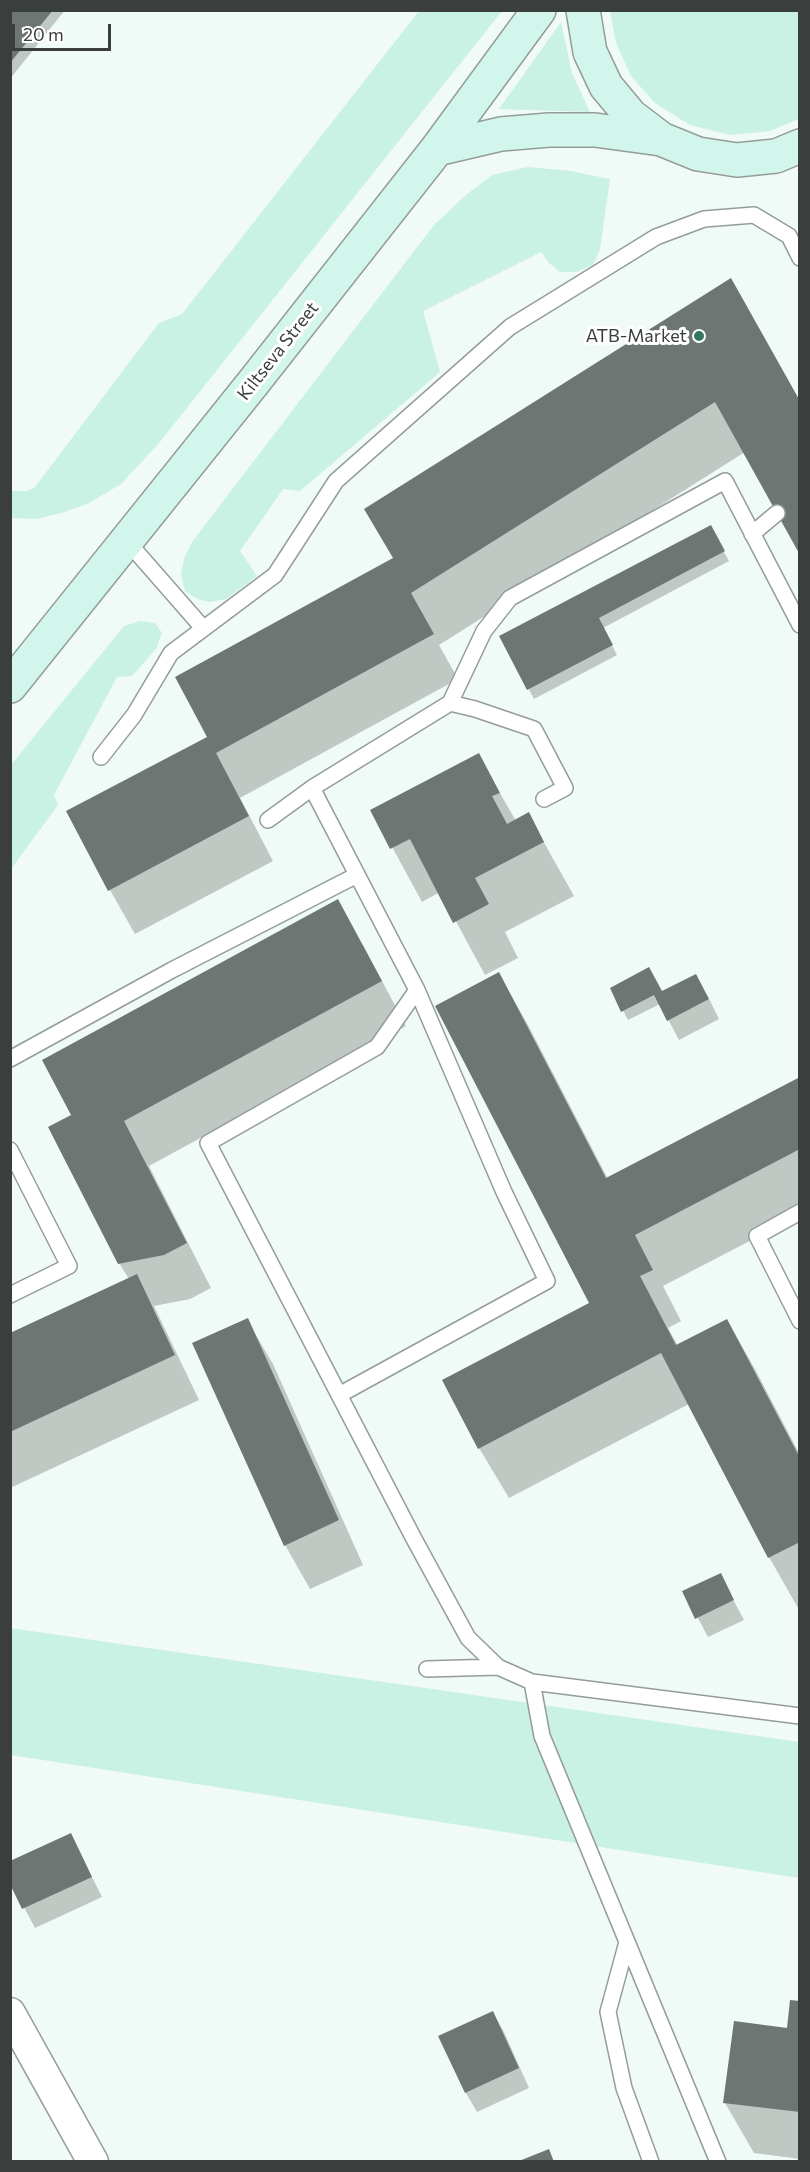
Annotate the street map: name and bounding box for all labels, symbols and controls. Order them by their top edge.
scale bar [15,12,114,50]
text: 20 m [23,23,64,45]
street label: Kiltseva Street [233,298,323,404]
place label: ATB-Market [586,325,687,347]
marker: ATB-Market [692,329,706,343]

